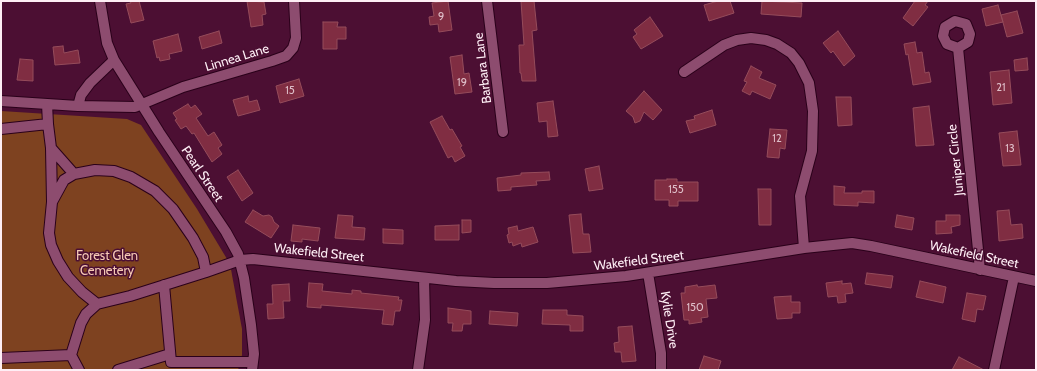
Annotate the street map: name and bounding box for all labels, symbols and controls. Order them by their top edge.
house number: 9 [438,10,444,24]
street label: Barbara Lane [471,32,495,104]
street label: Linnea Lane [203,41,271,75]
house number: 19 [457,76,467,90]
house number: 21 [996,81,1006,95]
house number: 15 [285,84,295,98]
street label: Juniper Circle [945,124,967,196]
house number: 12 [772,132,782,146]
house number: 13 [1005,142,1015,156]
street label: Pearl Street [178,143,226,205]
house number: 155 [668,183,684,197]
street label: Wakefield Street [928,238,1020,272]
street label: Wakefield Street [273,241,365,265]
park label: Forest Glen Cemetery [76,248,138,279]
street label: Wakefield Street [593,248,685,274]
street label: Kylie Drive [657,290,681,350]
house number: 150 [686,301,704,315]

